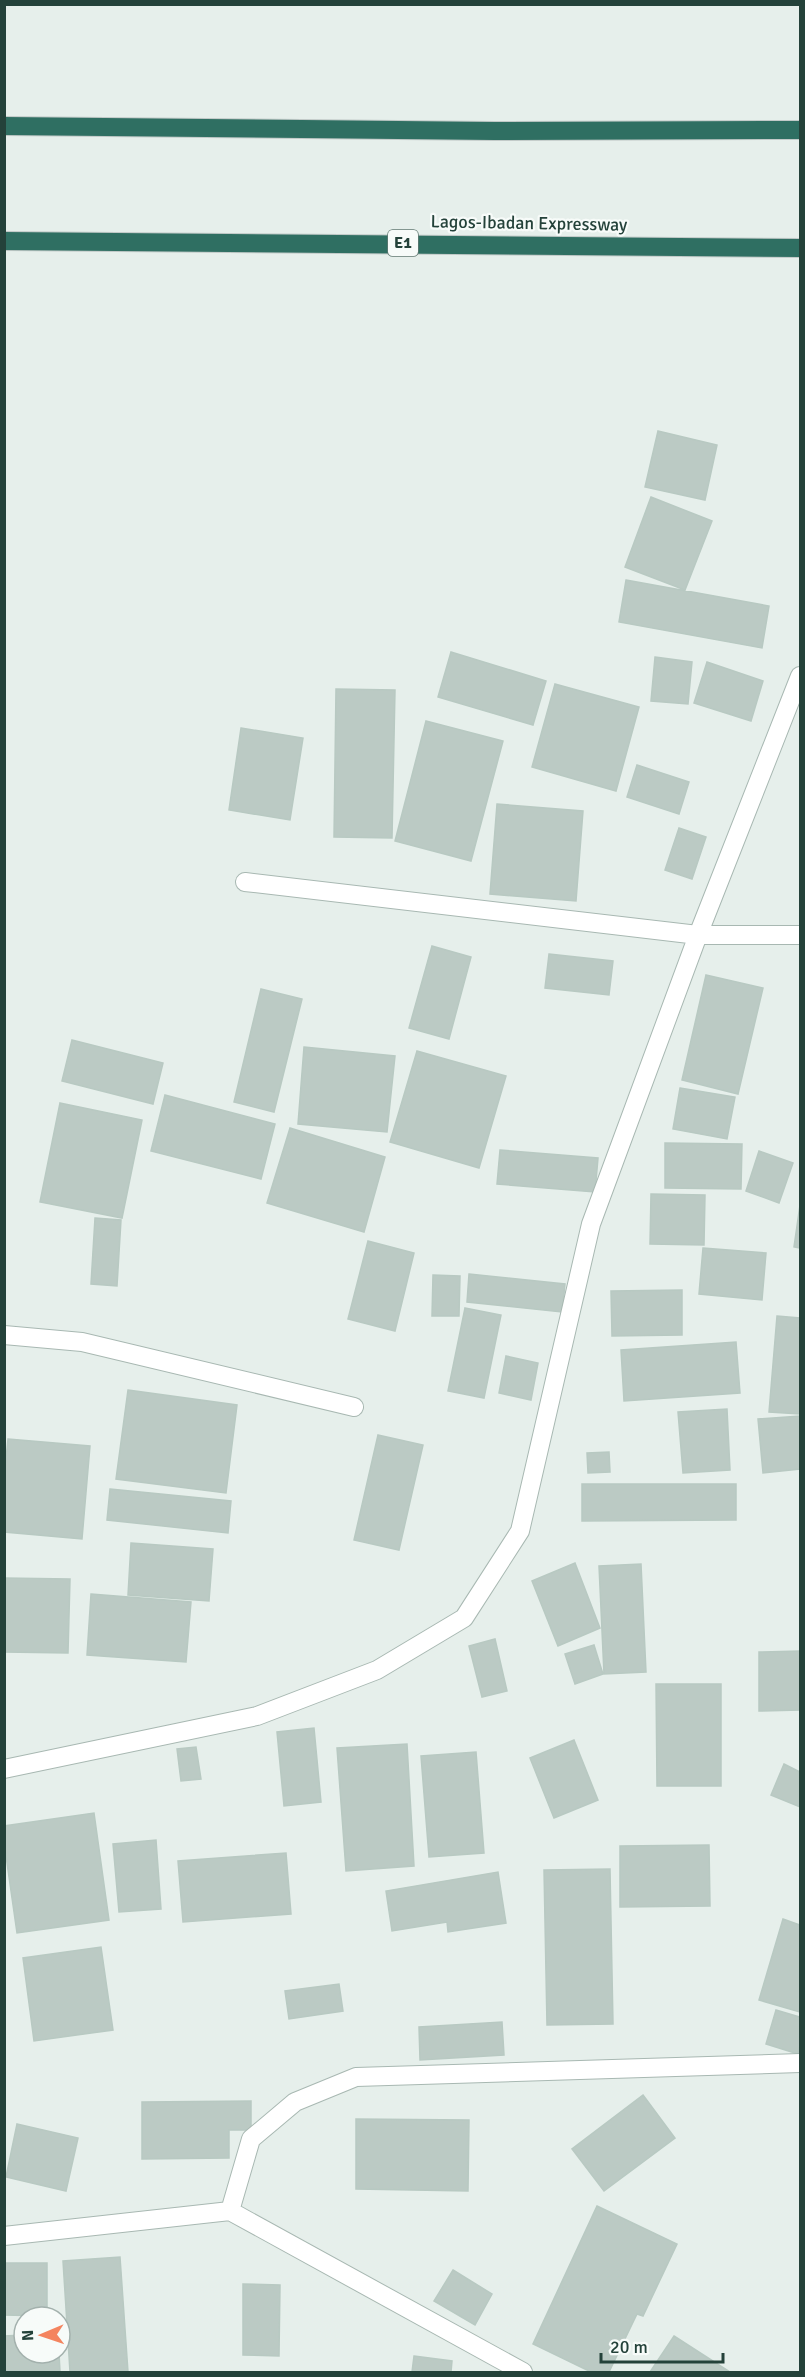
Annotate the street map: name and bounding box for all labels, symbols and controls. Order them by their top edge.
street label: Lagos-Ibadan Expressway [430,210,628,236]
road number: E1 [388,230,418,256]
north arrow [12,2305,72,2365]
scale bar [601,2326,722,2364]
text: N [18,2330,38,2341]
text: 20 m [610,2336,648,2358]

